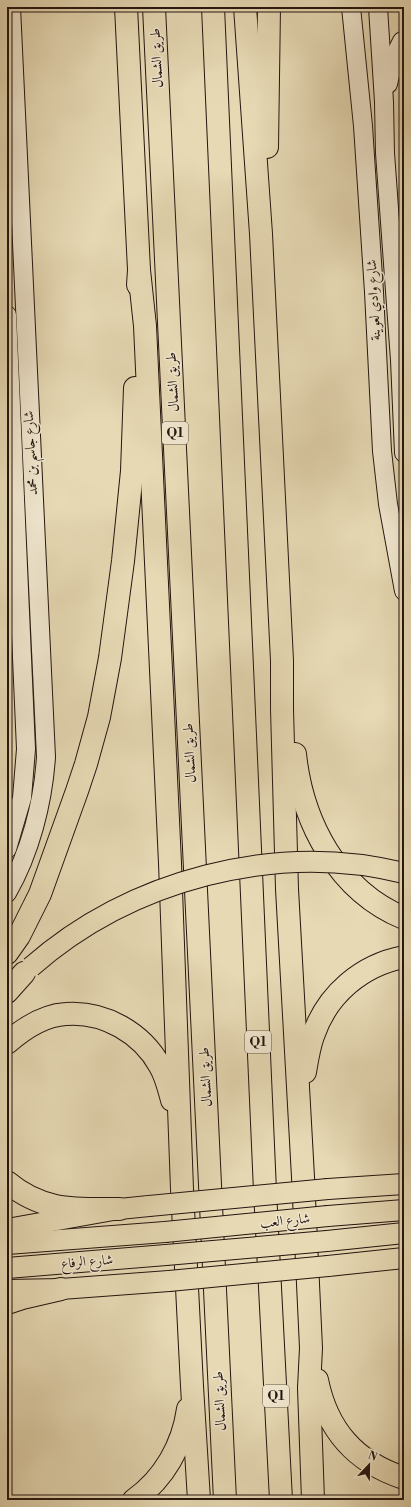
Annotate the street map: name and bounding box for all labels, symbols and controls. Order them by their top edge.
street label: طريق الشمال [146,27,168,88]
street label: شارع وادي لعوينة [363,259,387,341]
street label: طريق الشمال [162,351,184,412]
street label: شارع جاسم بن محمد [20,410,46,496]
road number: Q1 [162,422,188,444]
street label: طريق الشمال [179,722,201,783]
road number: Q1 [245,1031,271,1053]
street label: طريق الشمال [195,1046,217,1107]
street label: شارع العب [259,1209,311,1235]
street label: شارع الرفاع [60,1251,114,1275]
street label: طريق الشمال [209,1370,231,1431]
road number: Q1 [263,1385,289,1407]
north arrow [349,1445,389,1485]
text: N [366,1449,379,1465]

